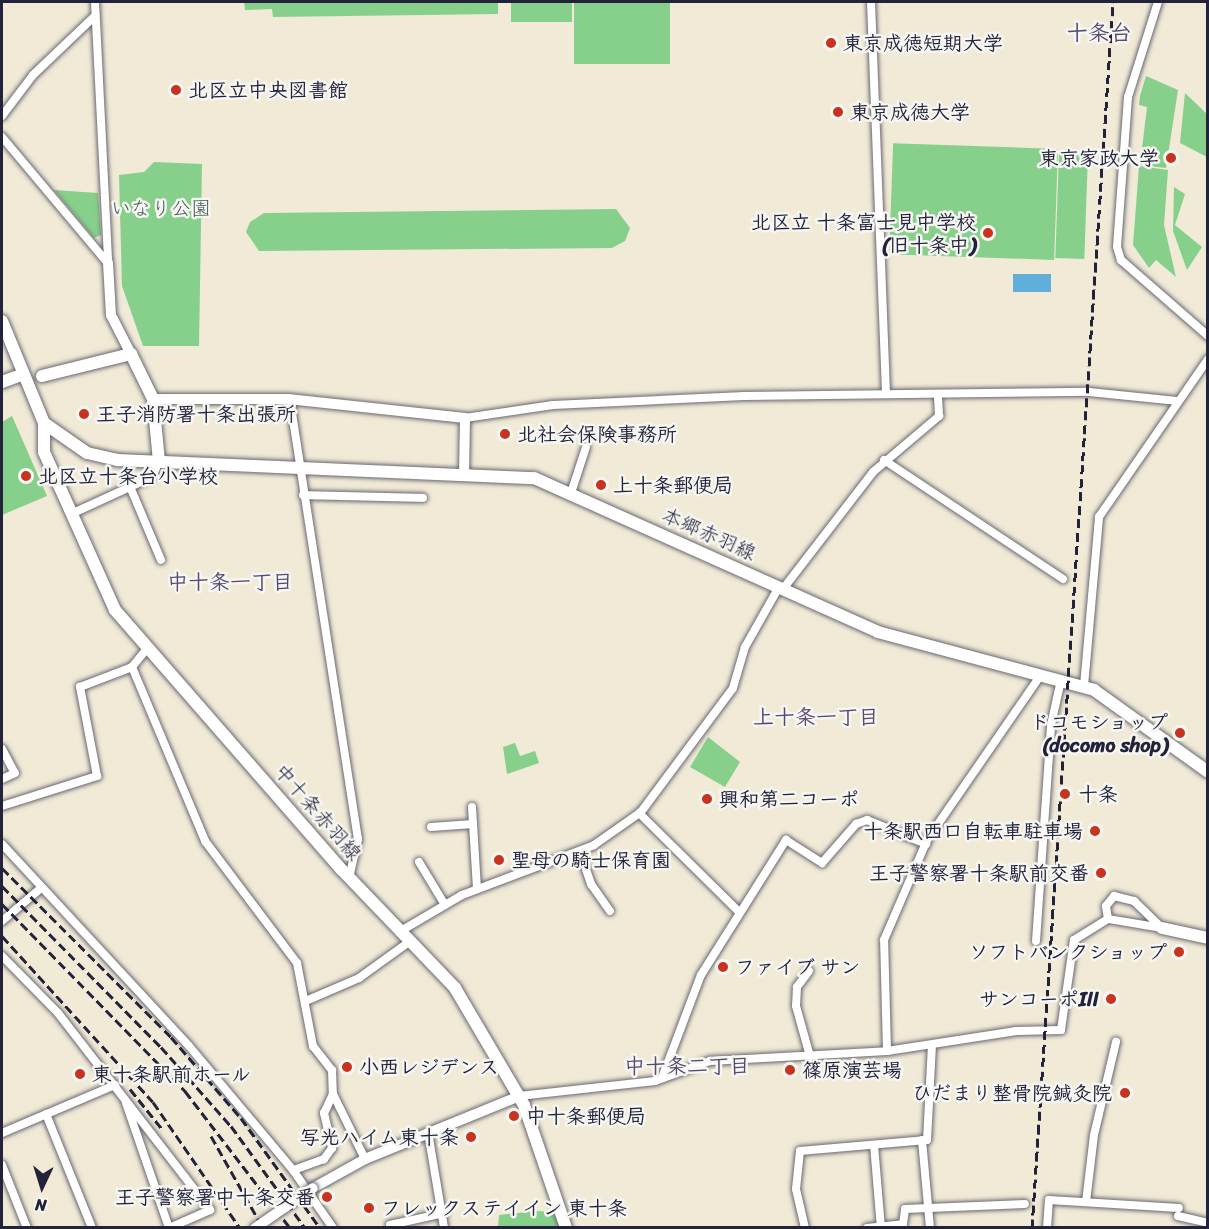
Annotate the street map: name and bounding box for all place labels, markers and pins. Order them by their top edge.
place label: 東京成徳短期大学 [843,31,1003,55]
marker: 東京成徳短期大学 [824,36,838,50]
place label: 北区立中央図書館 [188,78,348,102]
marker: 北区立中央図書館 [169,83,183,97]
place label: 東京成徳大学 [850,100,970,124]
marker: 東京成徳大学 [831,105,845,119]
place label: 東京家政大学 [1039,146,1159,170]
marker: 東京家政大学 [1164,151,1178,165]
place label: 北区立 十条富士見中学校 (旧十条中) [751,210,976,257]
marker: 北区立 十条富士見中学校 (旧十条中) [981,226,995,240]
place label: 王子消防署十条出張所 [96,402,296,426]
marker: 王子消防署十条出張所 [77,407,91,421]
place label: 北社会保険事務所 [517,422,677,446]
marker: 北社会保険事務所 [498,427,512,441]
place label: 北区立十条台小学校 [38,464,218,488]
marker: 北区立十条台小学校 [19,469,33,483]
place label: 上十条郵便局 [613,473,733,497]
marker: 上十条郵便局 [594,478,608,492]
place label: ドコモショップ (docomo shop) [1028,710,1168,757]
marker: ドコモショップ (docomo shop) [1173,726,1187,740]
place label: 十条 [1078,782,1118,806]
marker: 十条 [1056,785,1074,803]
place label: 興和第二コーポ [719,787,859,811]
marker: 興和第二コーポ [700,792,714,806]
place label: 十条駅西口自転車駐車場 [863,819,1083,843]
marker: 十条駅西口自転車駐車場 [1088,824,1102,838]
place label: 聖母の騎士保育園 [511,848,671,872]
marker: 聖母の騎士保育園 [492,853,506,867]
place label: 王子警察署十条駅前交番 [869,861,1089,885]
marker: 王子警察署十条駅前交番 [1094,866,1108,880]
place label: ソフトバンクショップ [967,940,1167,964]
marker: ソフトバンクショップ [1172,945,1186,959]
place label: ファイブ サン [735,955,860,979]
marker: ファイブ サン [716,960,730,974]
place label: サンコーポIII [979,987,1099,1011]
marker: サンコーポIII [1104,992,1118,1006]
place label: 小西レジデンス [359,1055,499,1079]
place label: 篠原演芸場 [802,1058,902,1082]
marker: 小西レジデンス [340,1060,354,1074]
place label: 東十条駅前ホール [92,1062,252,1086]
marker: 篠原演芸場 [783,1063,797,1077]
marker: 東十条駅前ホール [73,1067,87,1081]
place label: ひだまり整骨院鍼灸院 [912,1081,1112,1105]
marker: ひだまり整骨院鍼灸院 [1116,1084,1134,1102]
place label: 中十条郵便局 [526,1104,646,1128]
marker: 中十条郵便局 [507,1109,521,1123]
place label: 写光ハイム東十条 [299,1125,459,1149]
marker: 写光ハイム東十条 [464,1130,478,1144]
place label: 王子警察署中十条交番 [115,1185,315,1209]
marker: 王子警察署中十条交番 [320,1190,334,1204]
place label: フレックステイイン 東十条 [381,1196,626,1220]
marker: フレックステイイン 東十条 [362,1201,376,1215]

